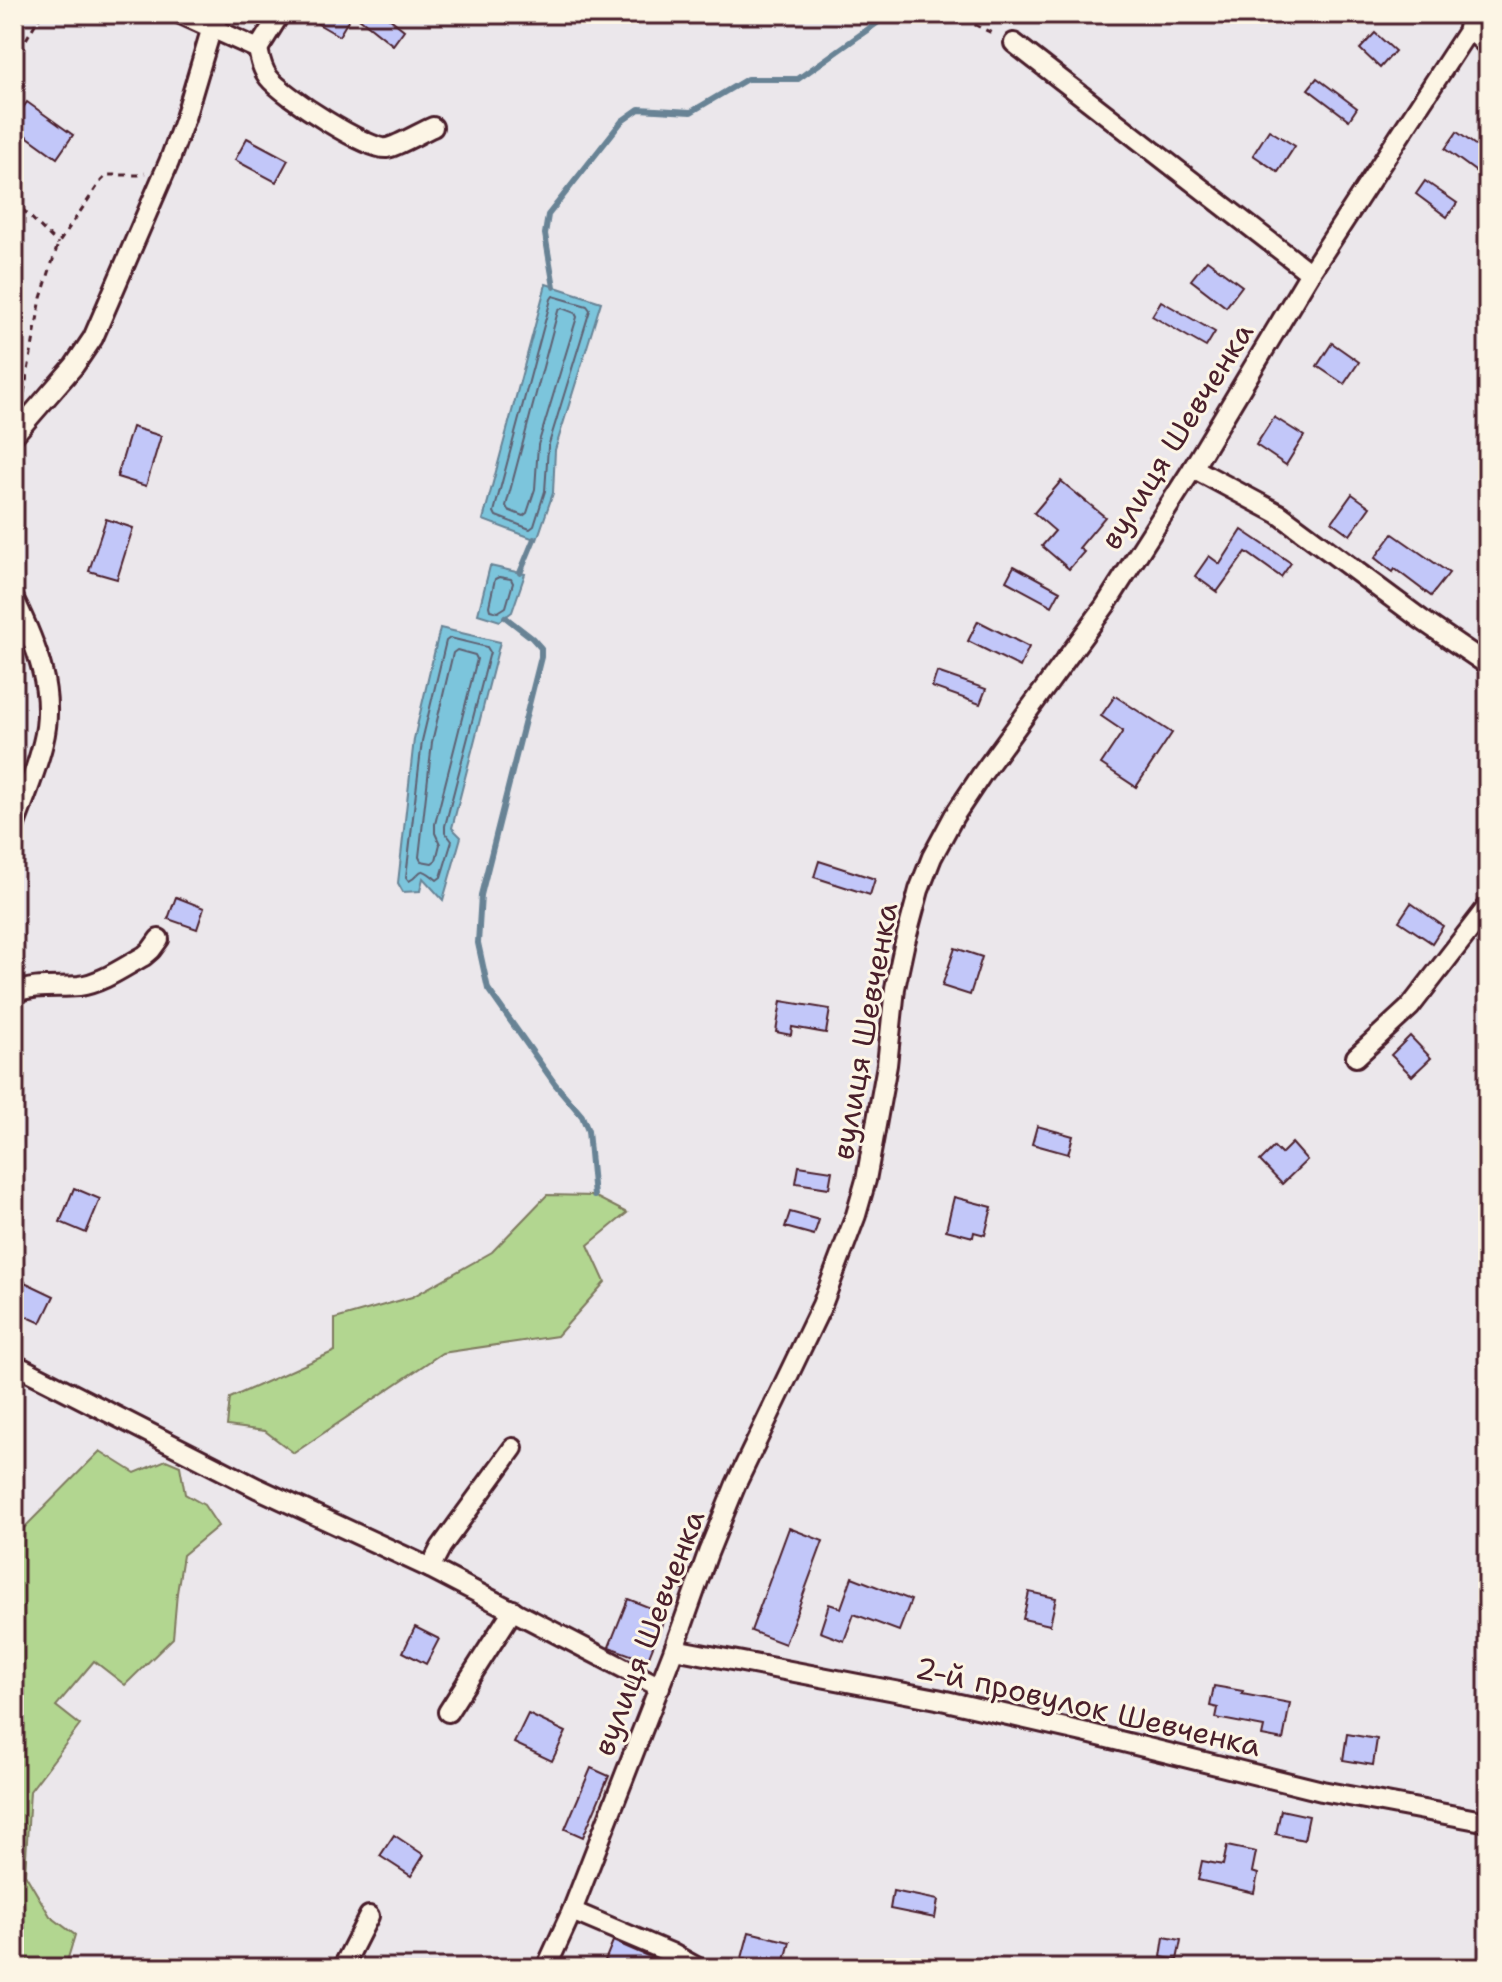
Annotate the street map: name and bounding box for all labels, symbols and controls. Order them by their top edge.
street label: вулиця Шевченка [1090,314,1263,557]
street label: вулиця Шевченка [822,899,907,1163]
street label: вулиця Шевченка [583,1504,714,1762]
street label: 2-й провулок Шевченка [911,1647,1265,1766]

